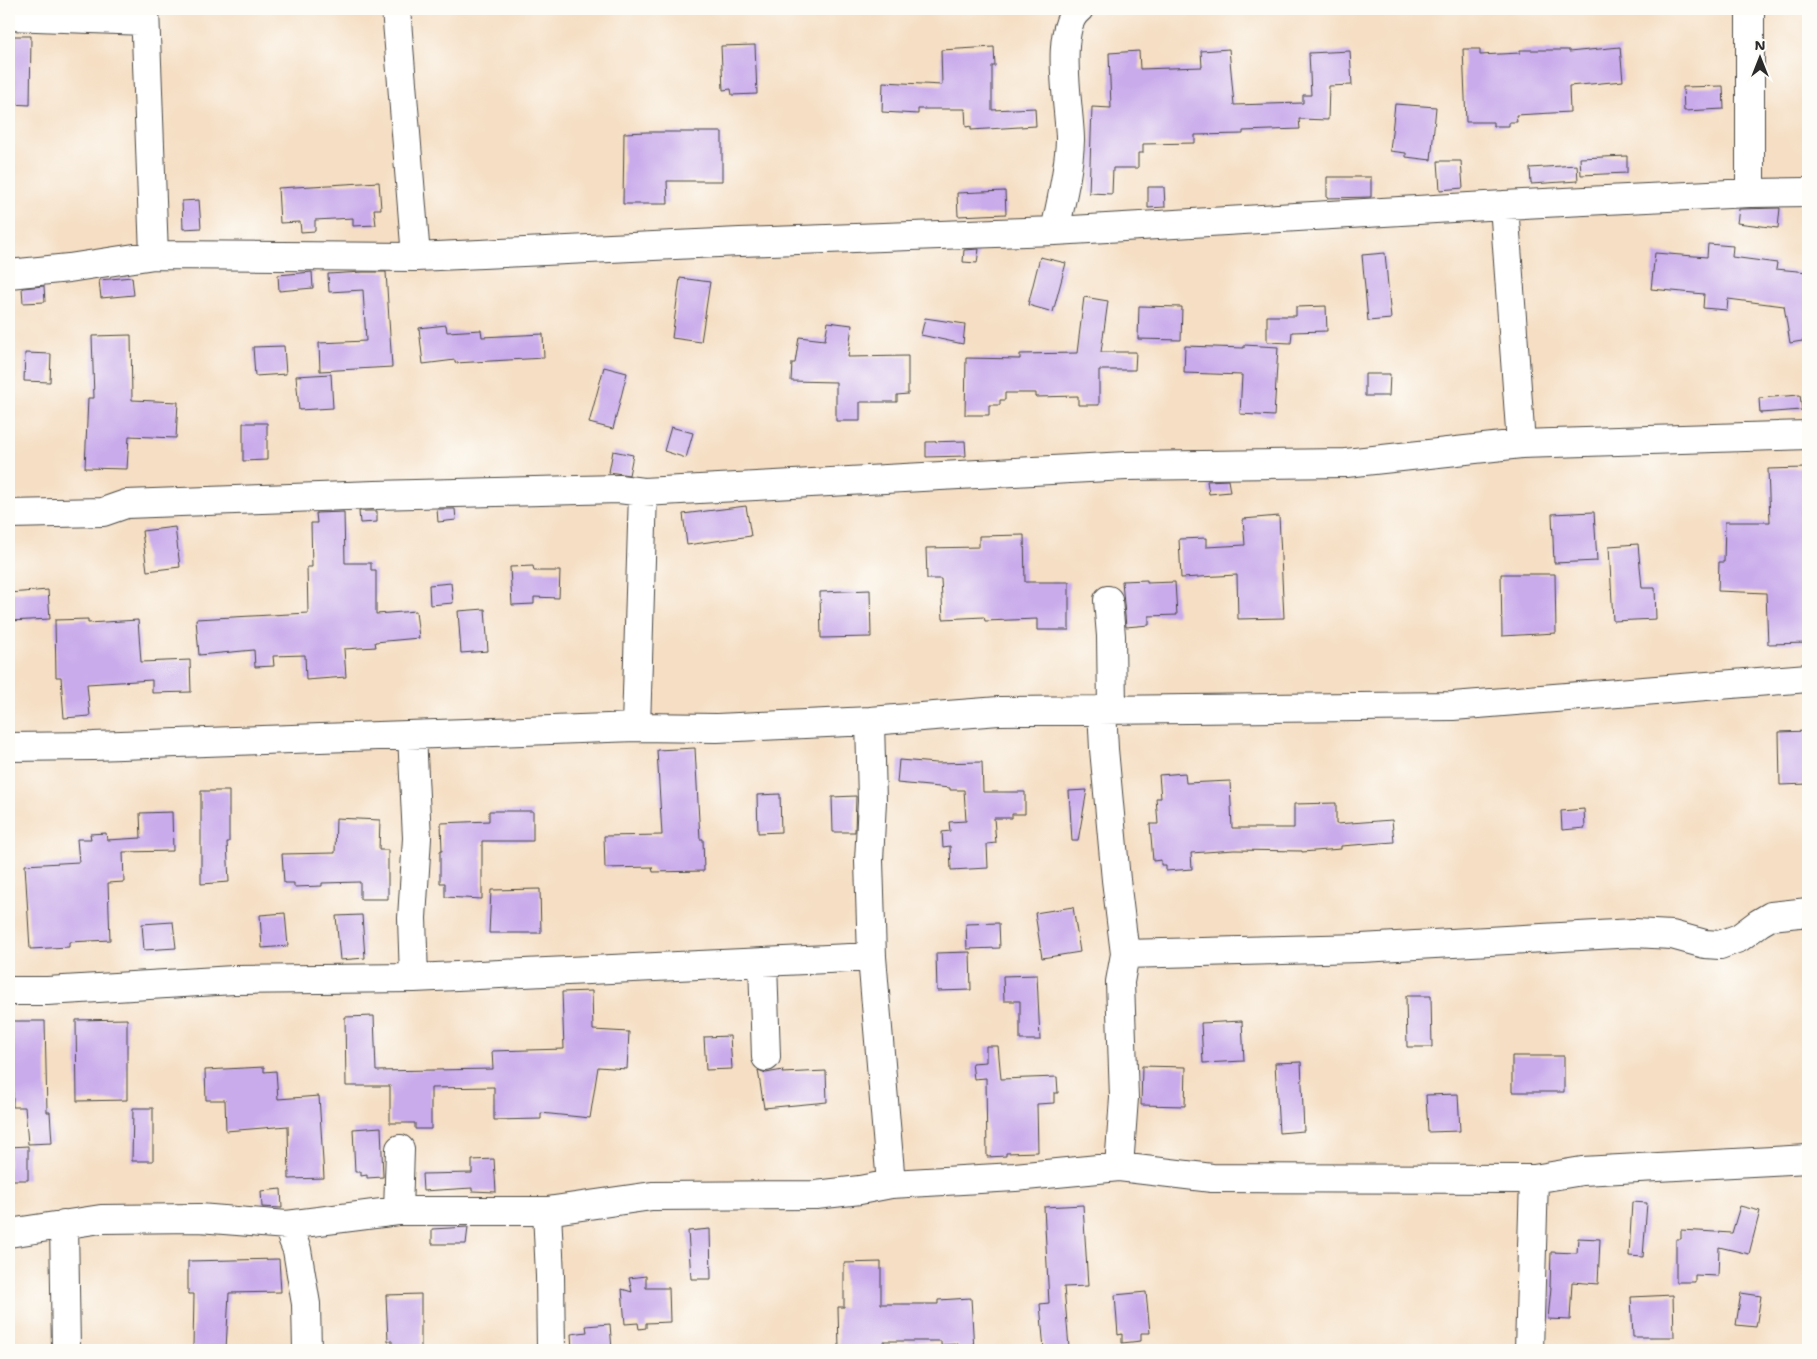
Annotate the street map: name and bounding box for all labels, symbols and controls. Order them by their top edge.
north arrow [1734,32,1784,82]
text: N [1754,36,1766,54]

